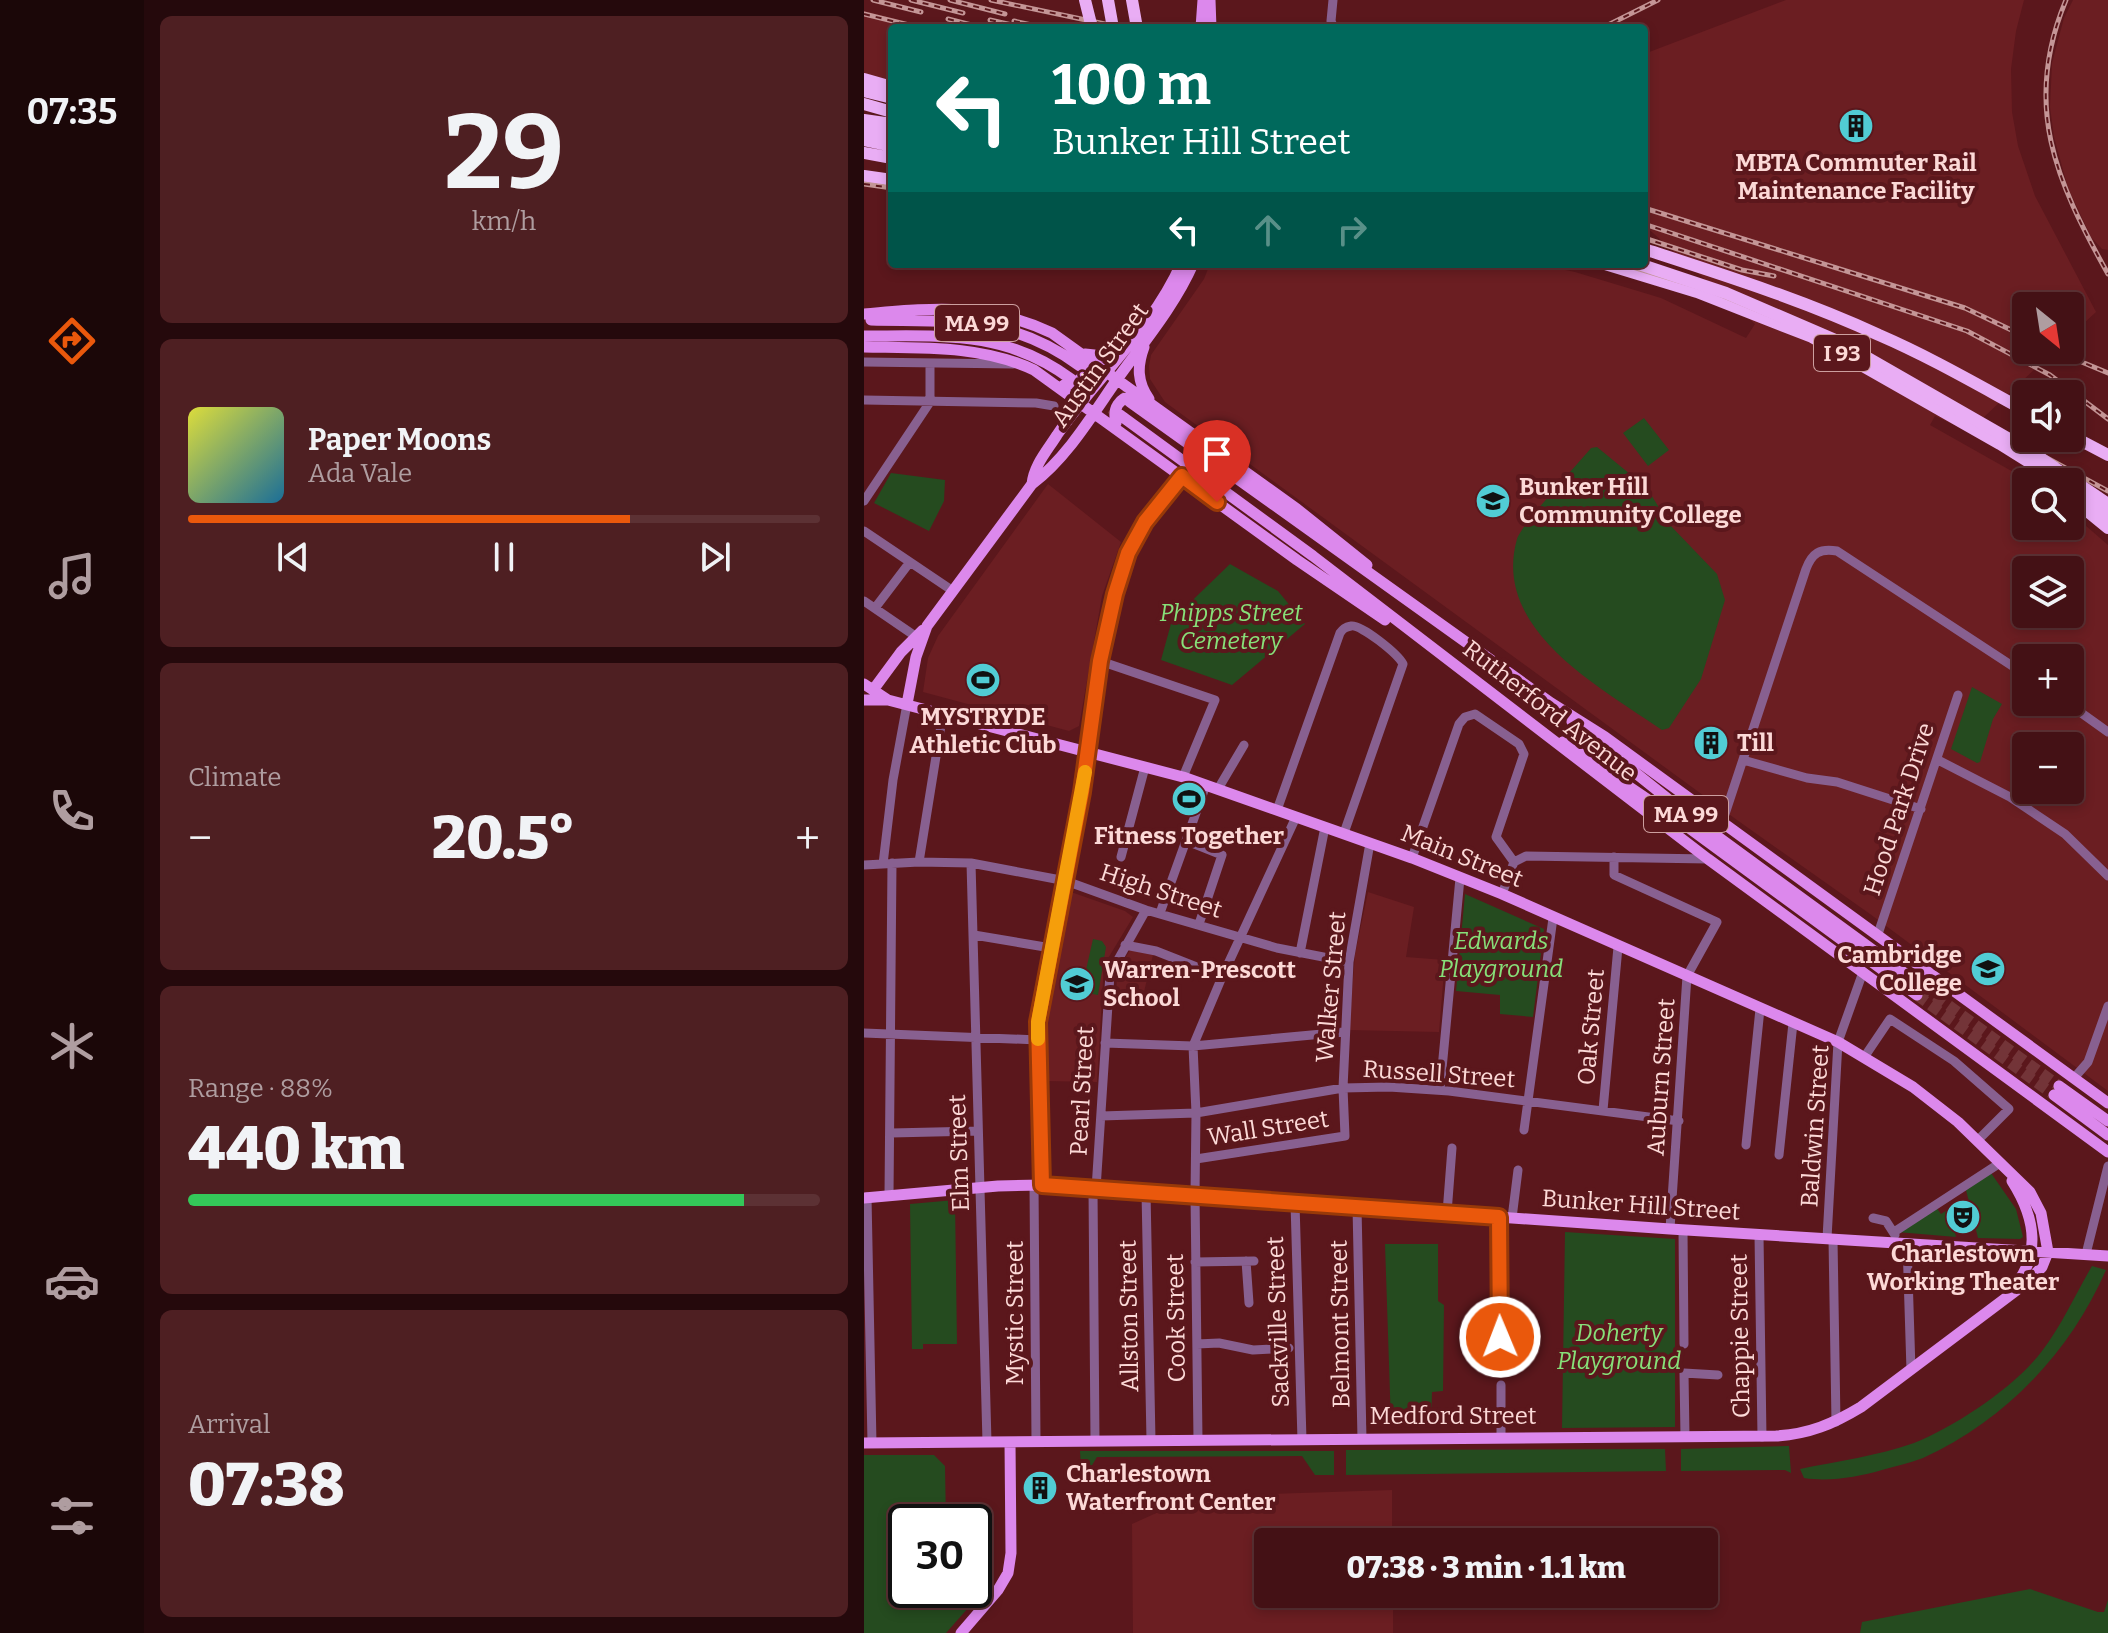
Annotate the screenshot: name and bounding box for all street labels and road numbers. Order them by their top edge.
street label: Austin Street [1046,297,1154,432]
road number: MA 99 [935,305,1019,341]
road number: I 93 [1814,335,1870,371]
street label: Rutherford Avenue [1458,635,1642,787]
street label: Hood Park Drive [1858,719,1940,899]
road number: MA 99 [1644,796,1728,832]
street label: Main Street [1397,819,1527,893]
street label: High Street [1096,858,1226,924]
street label: Walker Street [1310,910,1352,1064]
street label: Oak Street [1572,967,1610,1086]
street label: Auburn Street [1642,997,1680,1157]
street label: Pearl Street [1065,1025,1099,1157]
street label: Baldwin Street [1795,1044,1835,1208]
street label: Russell Street [1362,1055,1516,1093]
street label: Elm Street [943,1094,975,1212]
street label: Wall Street [1206,1105,1331,1151]
street label: Bunker Hill Street [1541,1184,1742,1226]
street label: Sackville Street [1261,1236,1295,1408]
street label: Belmont Street [1325,1239,1355,1408]
street label: Mystic Street [1001,1240,1029,1386]
street label: Allston Street [1114,1240,1144,1392]
street label: Cook Street [1161,1253,1191,1383]
street label: Chappie Street [1725,1253,1755,1418]
street label: Medford Street [1369,1402,1537,1430]

